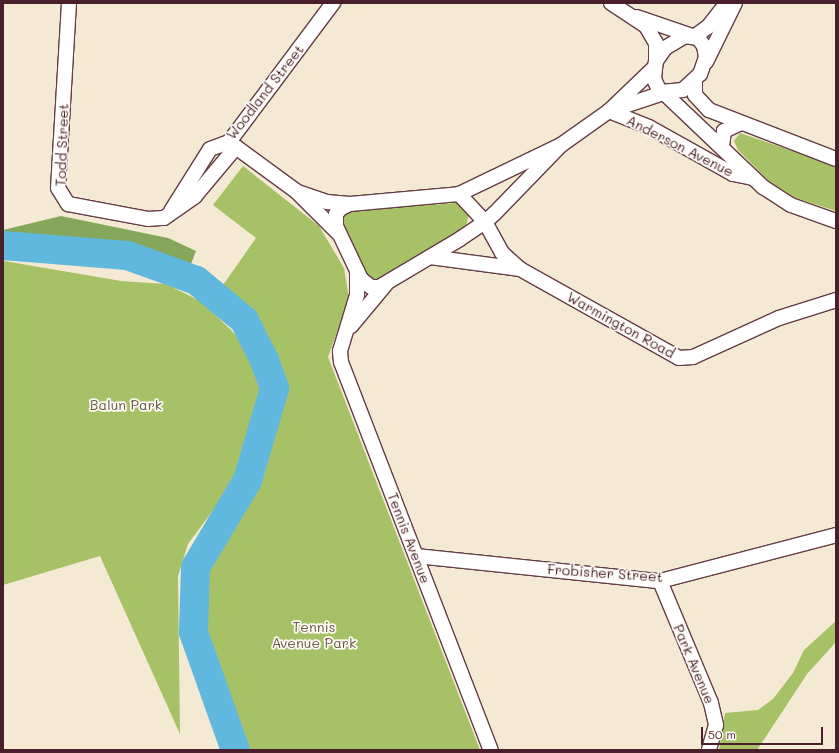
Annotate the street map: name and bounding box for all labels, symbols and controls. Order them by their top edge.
street label: Woodland Street [223,41,307,143]
street label: Todd Street [52,103,72,187]
street label: Anderson Avenue [624,112,736,180]
street label: Warmington Road [564,288,678,362]
park label: Balun Park [90,397,162,413]
street label: Tennis Avenue [384,490,434,586]
street label: Frobisher Street [547,561,663,585]
park label: Tennis Avenue Park [272,619,356,652]
street label: Park Avenue [670,622,718,706]
scale bar [703,719,825,745]
text: 50 m [708,726,736,742]

